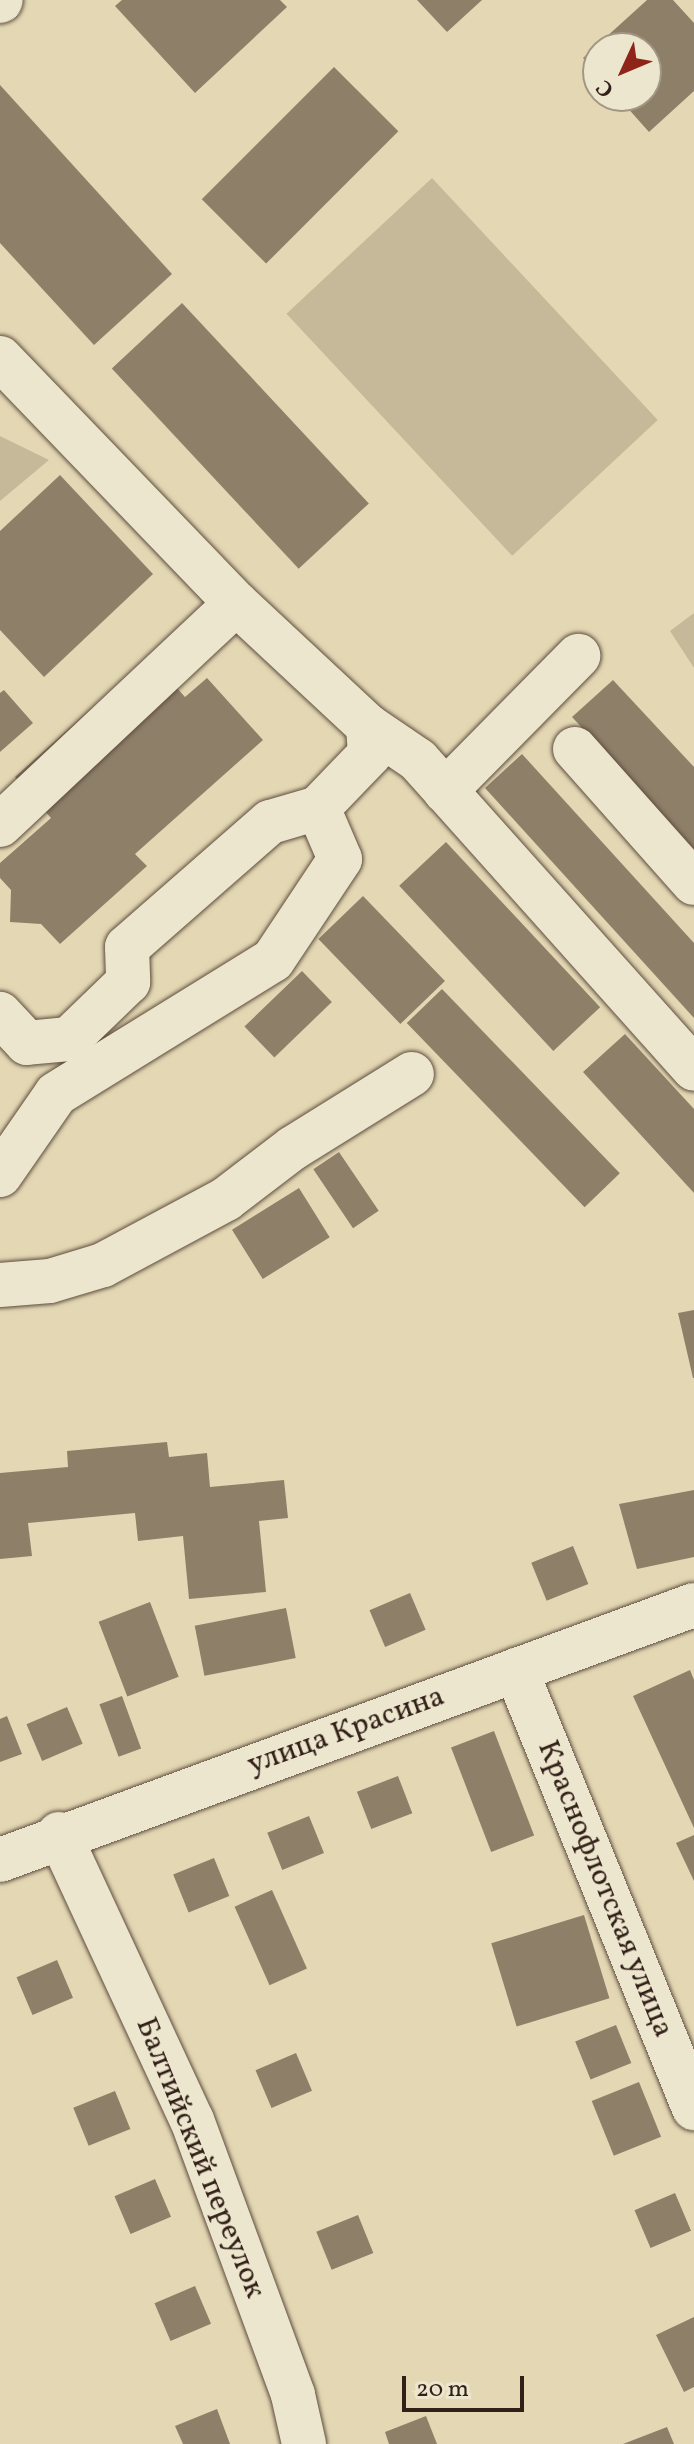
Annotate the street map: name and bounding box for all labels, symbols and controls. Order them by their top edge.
north arrow [582,32,662,112]
text: С [590,72,622,103]
street label: улица Красина [243,1679,449,1783]
street label: Краснофлотская улица [529,1735,681,2043]
street label: Балтийский переулок [127,2012,273,2304]
scale bar [406,2360,528,2410]
text: 20 m [416,2373,469,2407]

